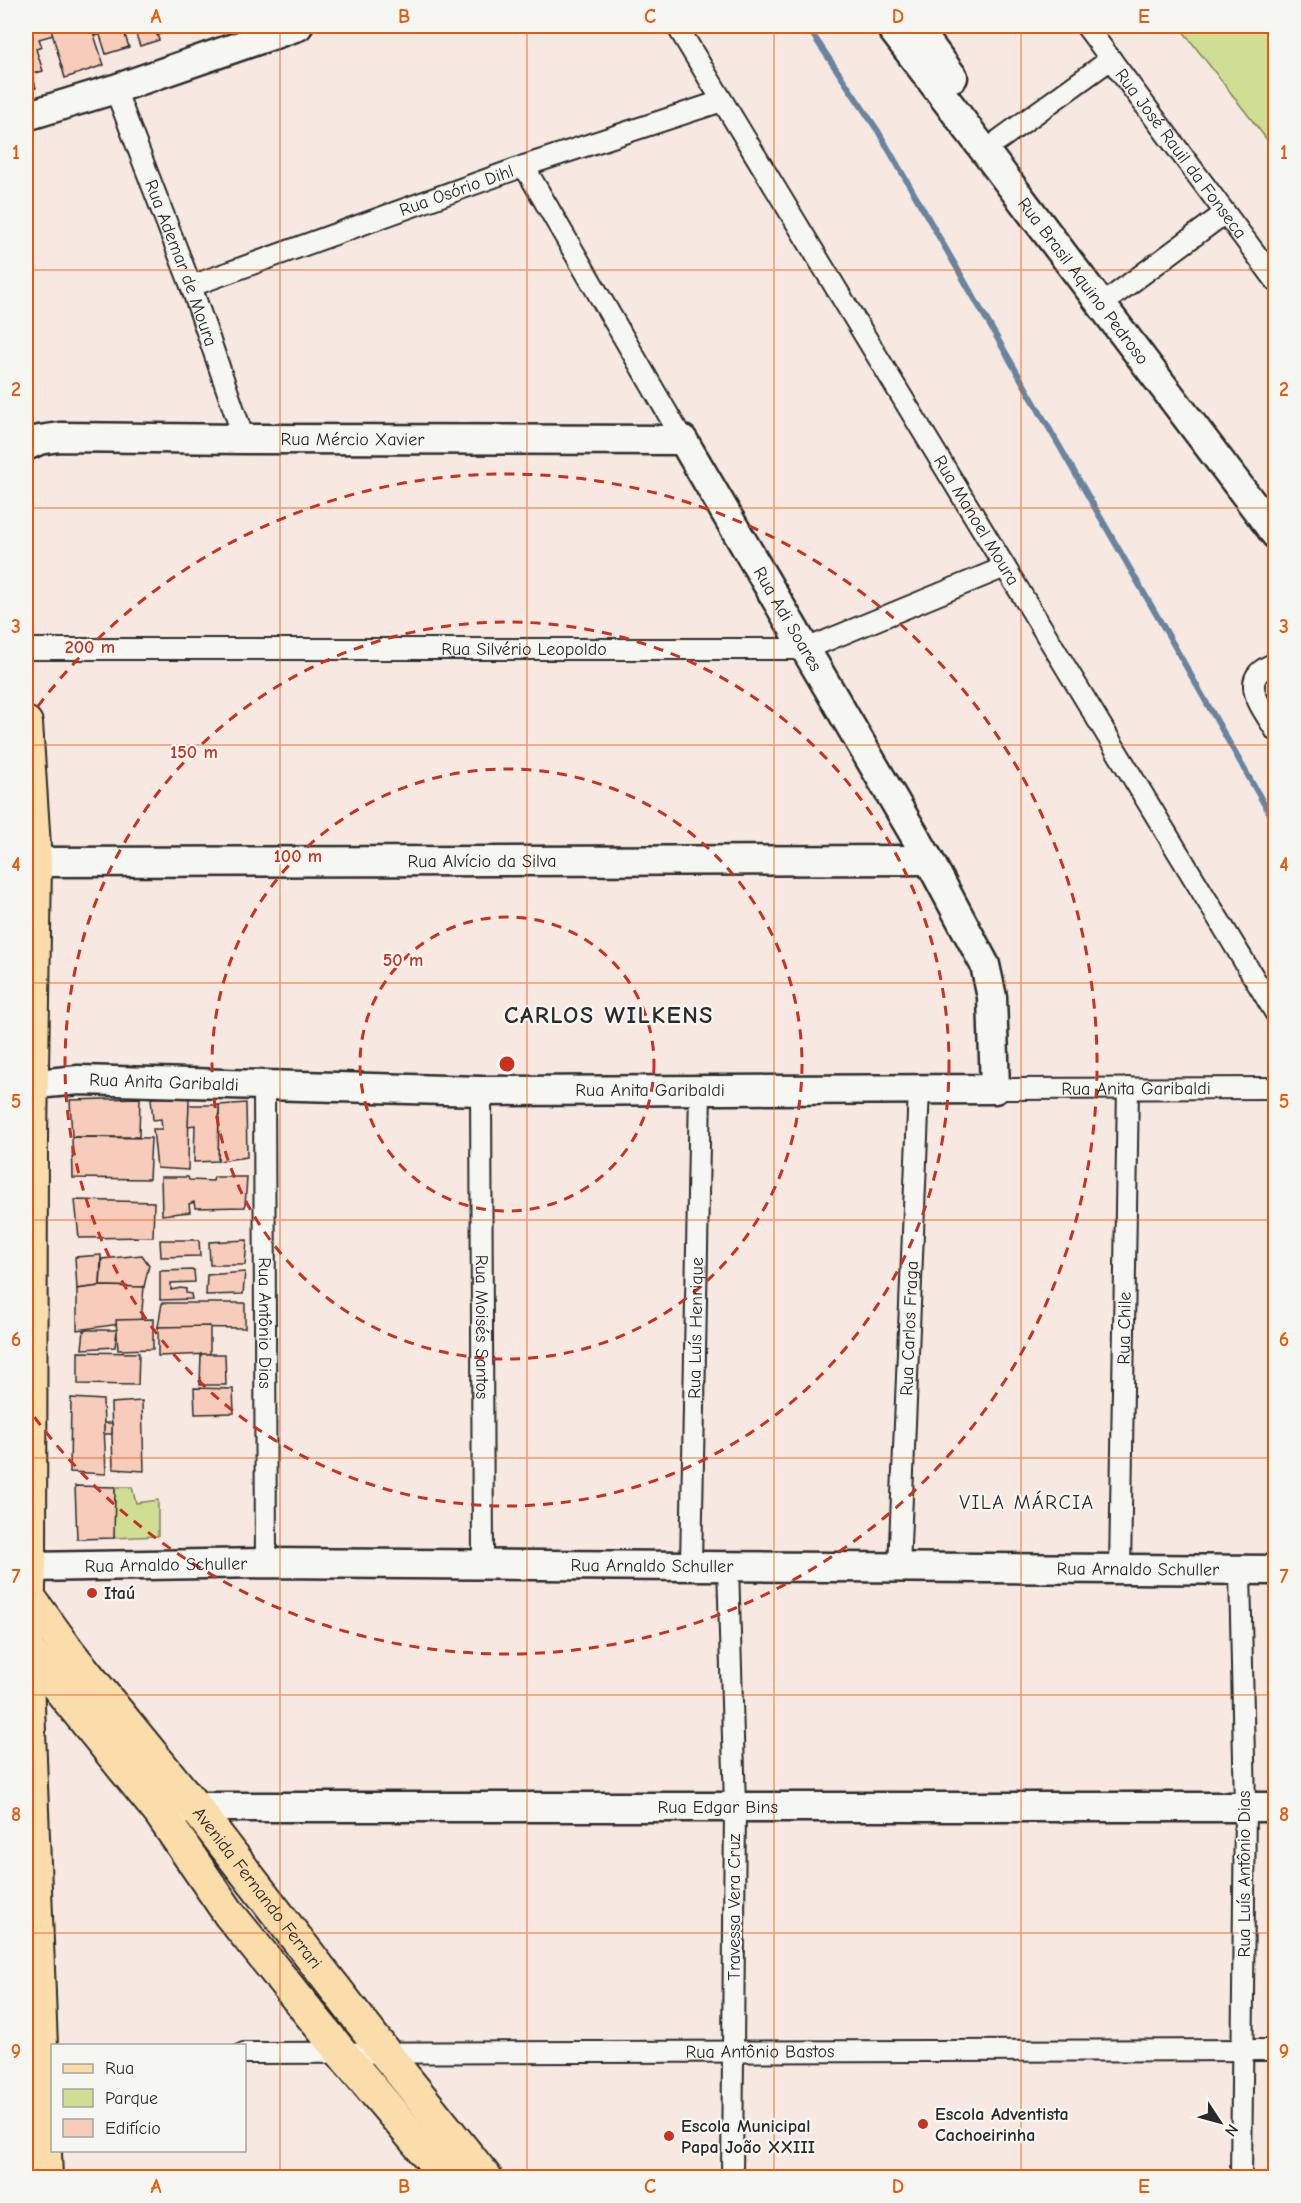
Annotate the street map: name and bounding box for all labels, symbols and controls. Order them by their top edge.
text: A [150,5,162,28]
text: B [398,5,410,28]
text: C [644,5,656,28]
text: D [892,5,904,28]
text: E [1138,5,1150,28]
street label: Rua José Rauil da Fonseca [1110,65,1251,243]
text: 1 [12,141,20,164]
text: 1 [1280,141,1288,164]
street label: Rua Osório Dihl [397,161,516,221]
street label: Rua Ademar de Moura [140,177,221,349]
street label: Rua Brasil Aquino Pedroso [1013,194,1153,369]
text: 2 [11,378,21,401]
text: 2 [1279,378,1289,401]
street label: Rua Mércio Xavier [281,429,425,450]
street label: Rua Manoel Moura [929,452,1024,589]
street label: Rua Adi Soares [749,563,826,675]
text: 3 [11,615,21,638]
text: 3 [1279,615,1289,638]
text: 200 m [65,637,115,658]
street label: Rua Silvério Leopoldo [441,639,607,660]
text: 150 m [170,742,218,763]
text: 100 m [274,846,322,867]
street label: Rua Alvício da Silva [408,851,556,872]
text: 4 [11,853,21,876]
text: 4 [1279,853,1289,876]
text: 50 m [383,950,423,971]
district label: CARLOS WILKENS [504,1001,714,1029]
centre of rings [497,1054,517,1074]
street label: Rua Anita Garibaldi [89,1069,239,1096]
street label: Rua Anita Garibaldi [1061,1078,1211,1100]
street label: Rua Anita Garibaldi [575,1080,725,1101]
text: 5 [11,1090,21,1113]
text: 5 [1279,1090,1289,1113]
street label: Rua Moisés Santos [471,1255,492,1399]
street label: Rua Antônio Dias [254,1257,275,1389]
street label: Rua Luís Henrique [684,1257,708,1399]
street label: Rua Carlos Fraga [896,1260,923,1396]
street label: Rua Chile [1113,1291,1136,1365]
text: 6 [11,1328,21,1351]
text: 6 [1279,1328,1289,1351]
district label: VILA MÁRCIA [959,1490,1095,1514]
street label: Rua Arnaldo Schuller [84,1553,248,1577]
street label: Rua Arnaldo Schuller [570,1555,734,1577]
street label: Rua Arnaldo Schuller [1056,1558,1220,1581]
text: 7 [12,1565,21,1588]
text: 7 [1280,1565,1289,1588]
place label: Itaú [104,1583,135,1604]
marker: Itaú [85,1586,99,1600]
street label: Rua Luís Antônio Dias [1234,1790,1255,1958]
street label: Rua Edgar Bins [658,1797,778,1818]
text: 8 [11,1803,21,1826]
street label: Avenida Fernando Ferrari [188,1803,326,1973]
text: 8 [1279,1803,1289,1826]
street label: Travessa Vera Cruz [724,1833,745,1980]
text: 9 [11,2040,21,2063]
text: 9 [1279,2040,1289,2063]
street label: Rua Antônio Bastos [685,2041,835,2063]
legend [51,2044,246,2152]
text: Rua [105,2058,134,2079]
text: Parque [105,2088,158,2109]
north arrow [1190,2092,1250,2152]
place label: Escola Adventista Cachoeirinha [935,2104,1069,2146]
place label: Escola Municipal Papa João XXIII [681,2116,815,2158]
marker: Escola Adventista Cachoeirinha [916,2117,930,2131]
text: Edifício [105,2118,161,2139]
text: N [1221,2121,1242,2140]
marker: Escola Municipal Papa João XXIII [662,2129,676,2143]
text: A [150,2175,162,2198]
text: B [398,2175,410,2198]
text: C [644,2175,656,2198]
text: D [892,2175,904,2198]
text: E [1138,2175,1150,2198]

